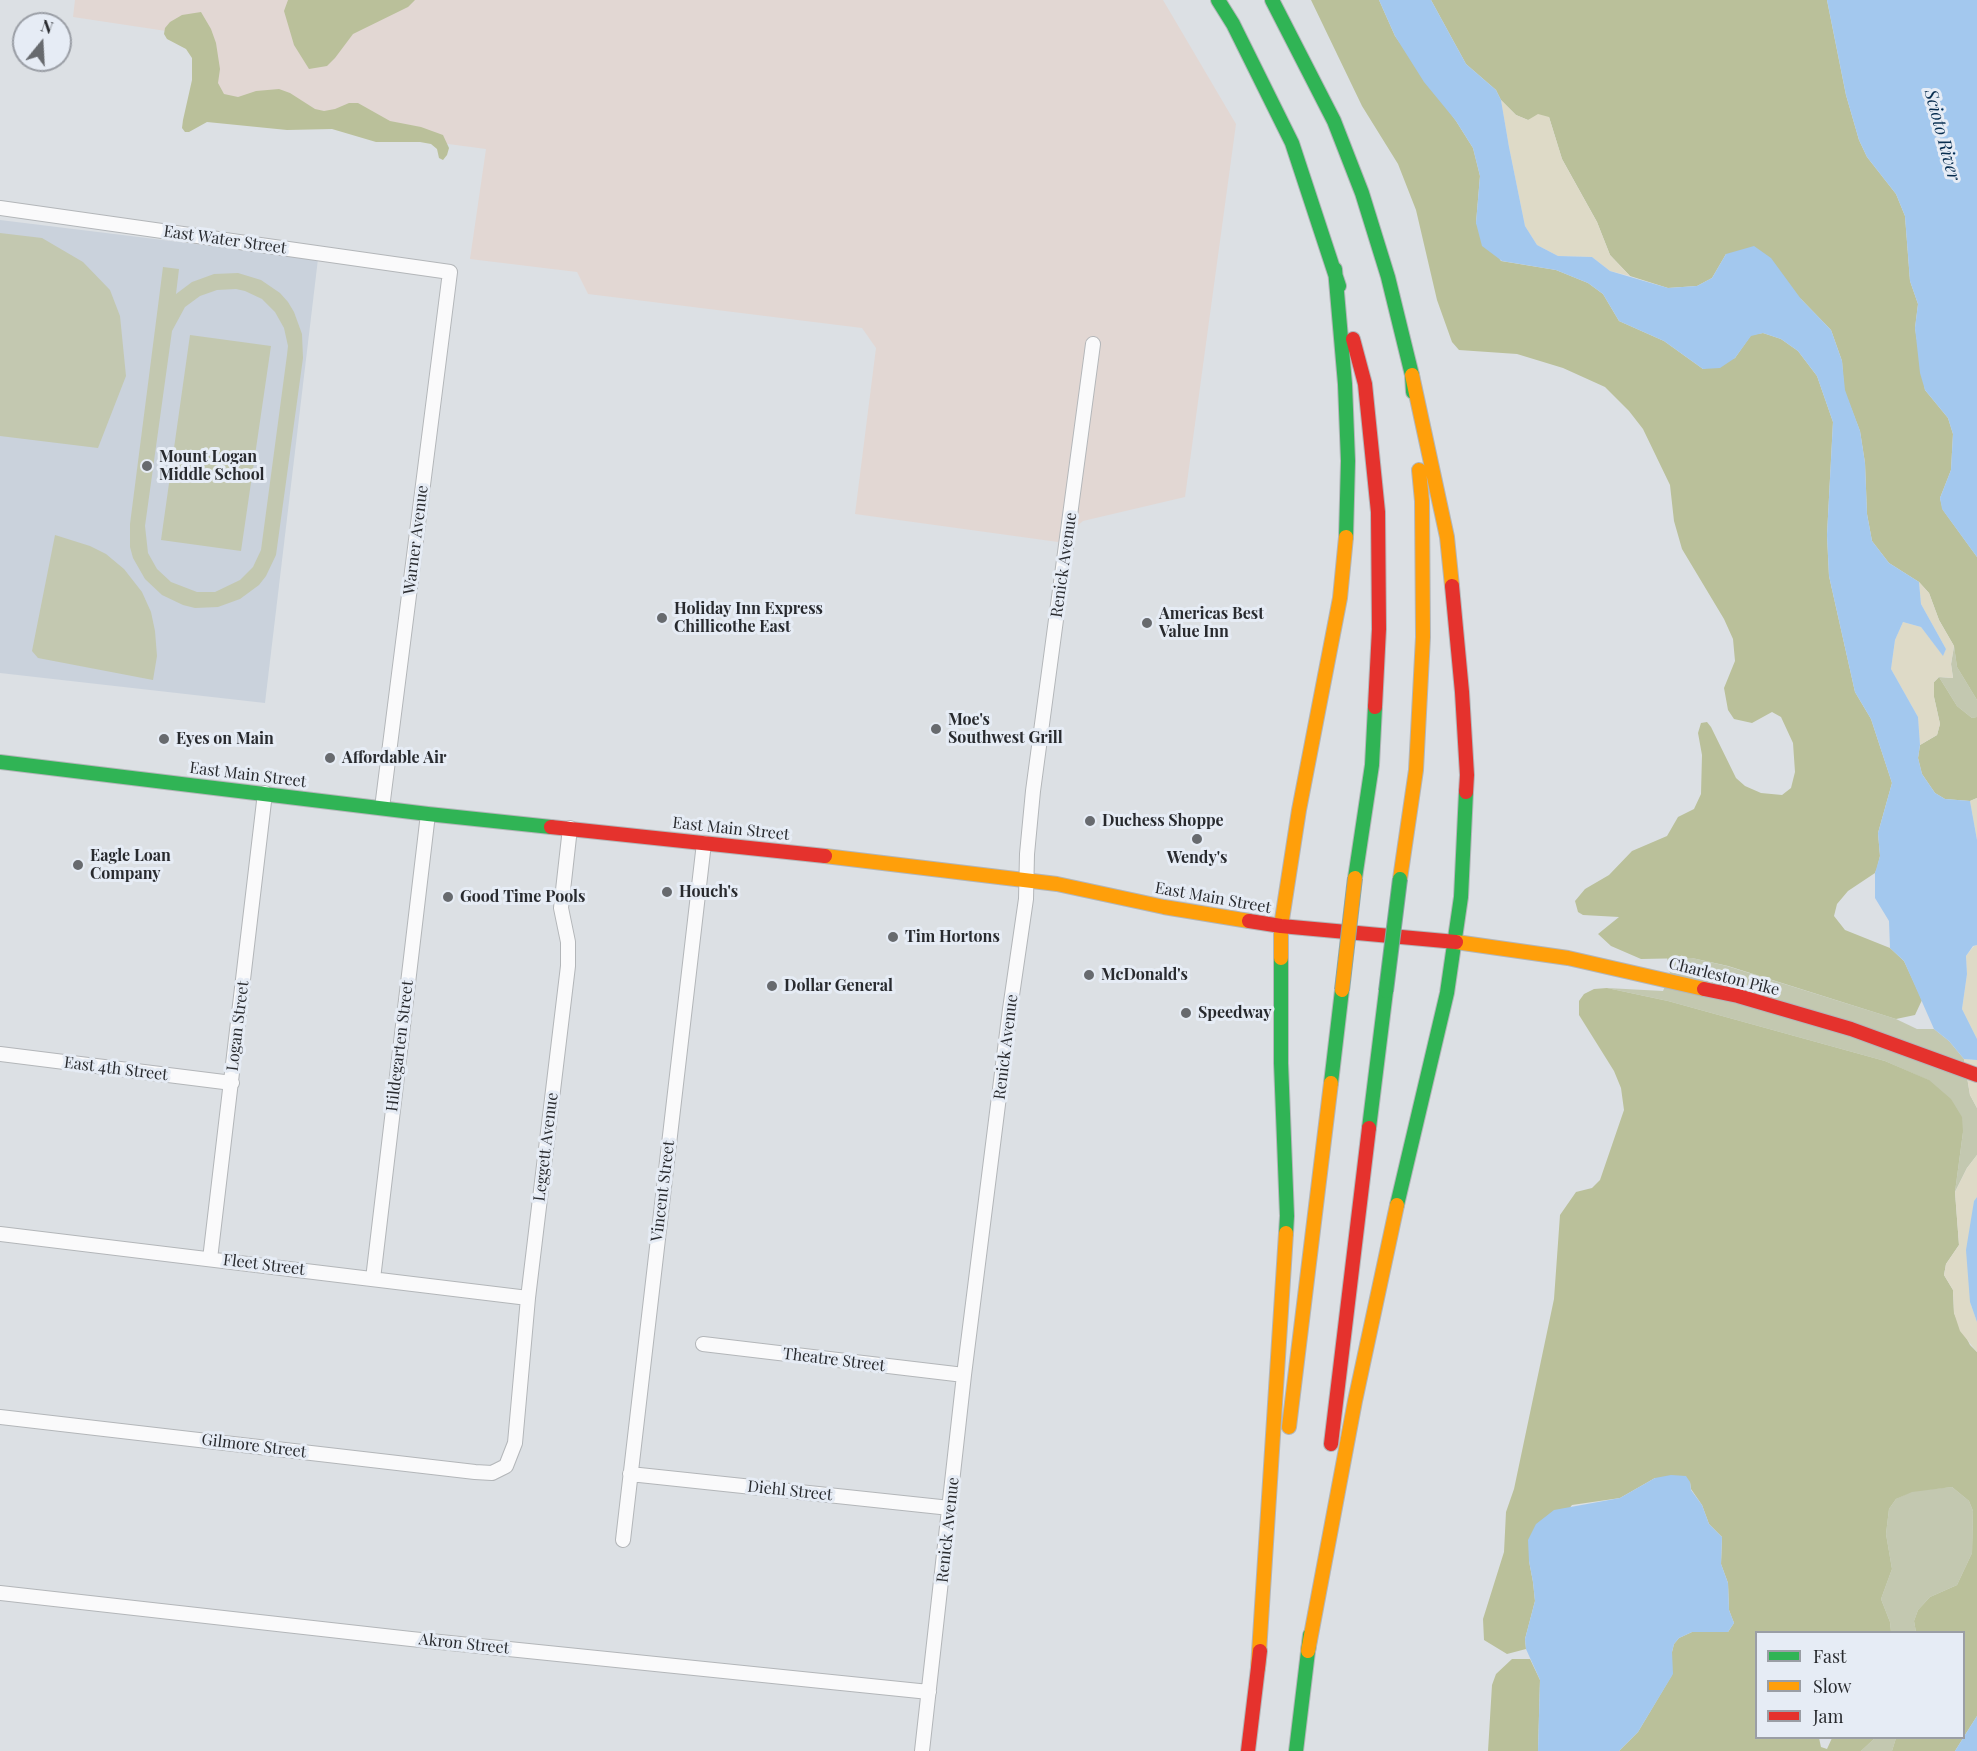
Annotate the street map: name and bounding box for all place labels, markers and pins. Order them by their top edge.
place label: Mount Logan Middle School [159,447,265,485]
marker: Mount Logan Middle School [140,459,154,473]
place label: Holiday Inn Express Chillicothe East [674,599,823,637]
place label: Americas Best Value Inn [1159,604,1264,642]
marker: Holiday Inn Express Chillicothe East [655,611,669,625]
marker: Americas Best Value Inn [1140,616,1154,630]
place label: Moe's Southwest Grill [948,710,1063,748]
marker: Moe's Southwest Grill [929,722,943,736]
place label: Eyes on Main [176,729,274,749]
marker: Eyes on Main [157,732,171,746]
place label: Affordable Air [342,748,446,768]
marker: Affordable Air [323,751,337,765]
place label: Duchess Shoppe [1102,811,1224,831]
marker: Duchess Shoppe [1083,814,1097,828]
marker: Wendy's [1190,832,1204,846]
place label: Eagle Loan Company [90,846,171,884]
place label: Wendy's [1167,848,1227,868]
marker: Eagle Loan Company [71,858,85,872]
place label: Houch's [679,882,738,902]
marker: Houch's [660,885,674,899]
place label: Good Time Pools [460,887,585,907]
marker: Good Time Pools [441,890,455,904]
place label: Tim Hortons [905,927,1000,947]
marker: Tim Hortons [886,930,900,944]
place label: McDonald's [1101,965,1188,985]
marker: McDonald's [1082,968,1096,982]
place label: Dollar General [784,976,893,996]
marker: Dollar General [765,979,779,993]
place label: Speedway [1198,1003,1271,1023]
marker: Speedway [1179,1006,1193,1020]

